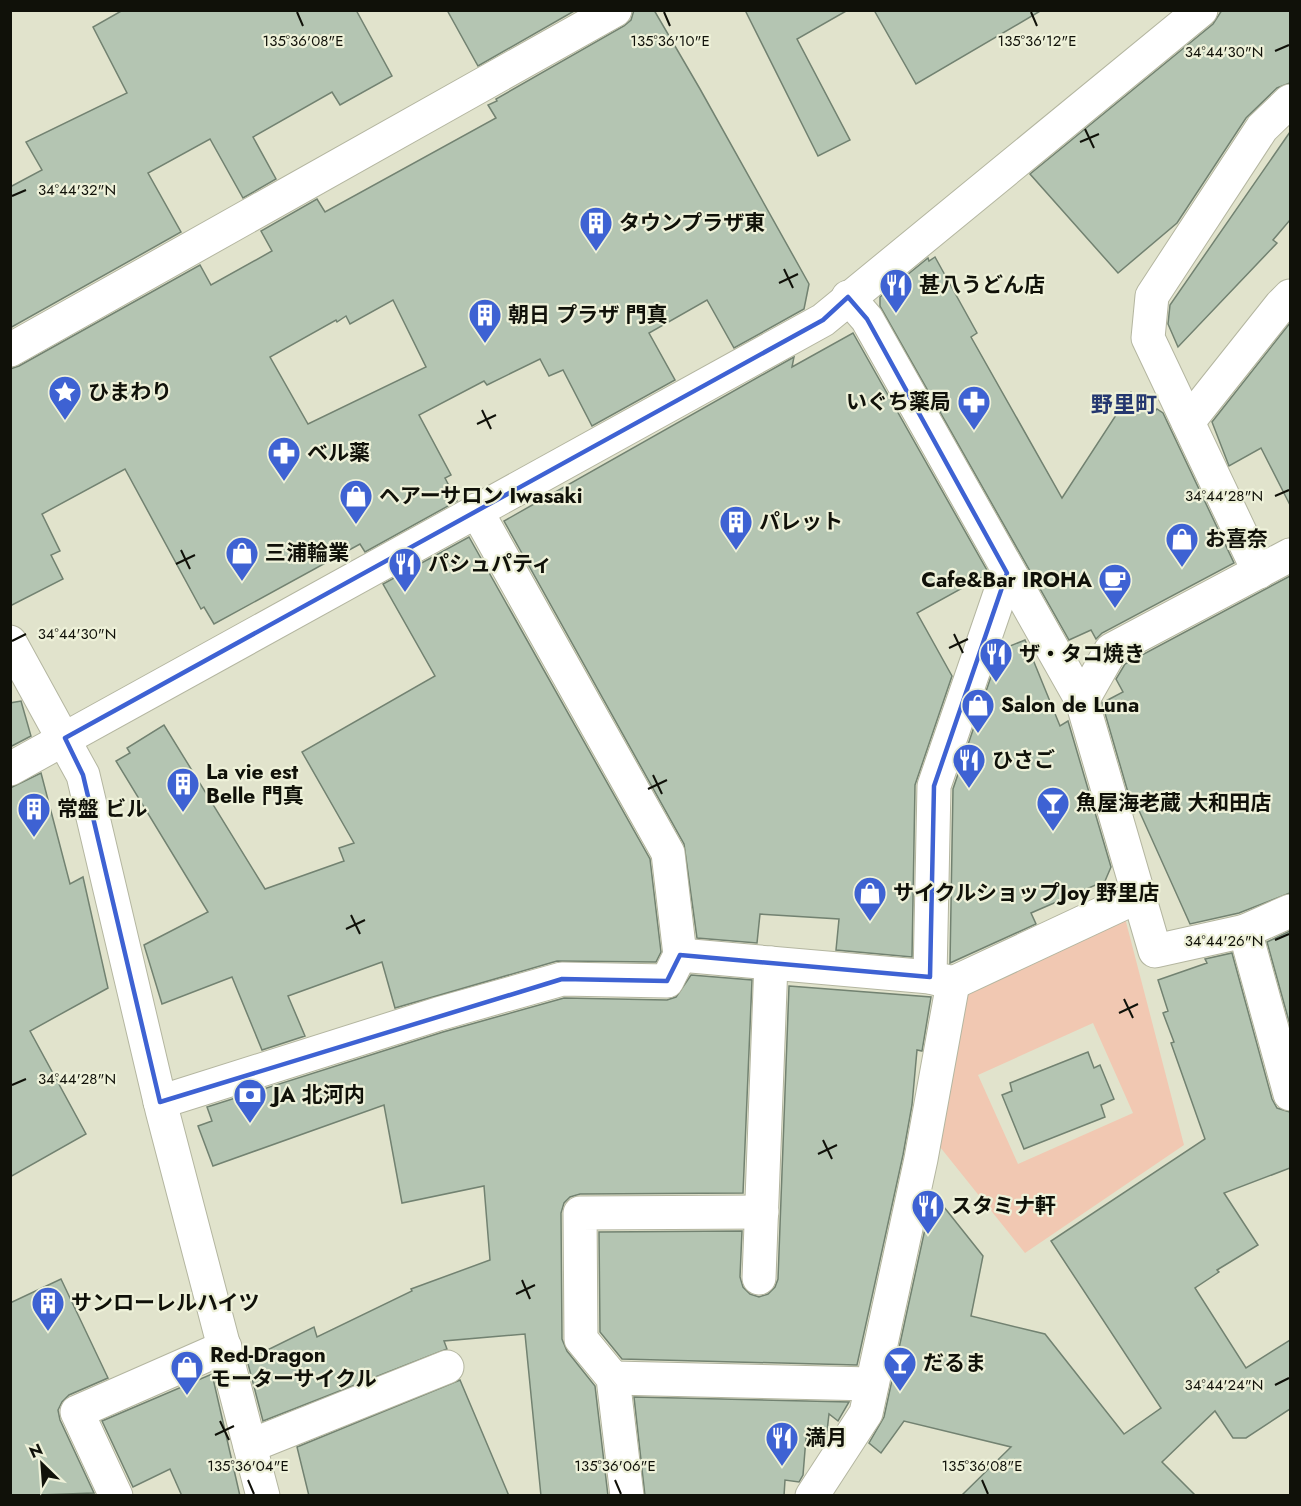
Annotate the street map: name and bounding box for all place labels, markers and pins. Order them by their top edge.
building icon: タウンプラザ東 [578,205,614,252]
place label: タウンプラザ東 [619,208,765,238]
restaurant icon: 甚八うどん店 [878,267,914,314]
place label: 甚八うどん店 [919,270,1045,300]
building icon: 朝日 プラザ 門真 [467,297,503,344]
place label: 朝日 プラザ 門真 [508,300,668,330]
place icon: ひまわり [47,374,83,421]
place label: ひまわり [88,377,172,407]
pharmacy icon: いぐち薬局 [956,384,992,431]
place label: いぐち薬局 [846,387,951,417]
pharmacy icon: ベル薬 [266,435,302,482]
place label: ベル薬 [307,438,370,468]
shop icon: ヘアーサロン Iwasaki [338,478,374,525]
place label: ヘアーサロン Iwasaki [379,481,582,511]
building icon: パレット [718,504,754,551]
place label: パレット [759,507,843,537]
shop icon: お喜奈 [1164,521,1200,568]
place label: お喜奈 [1205,524,1268,554]
shop icon: 三浦輪業 [224,535,260,582]
place label: 三浦輪業 [265,538,349,568]
restaurant icon: パシュパティ [387,546,423,593]
place label: パシュパティ [428,549,553,579]
cafe icon: Cafe&Bar IROHA [1097,562,1133,609]
place label: Cafe&Bar IROHA [921,565,1093,595]
restaurant icon: ザ・タコ焼き [978,636,1014,683]
place label: ザ・タコ焼き [1019,639,1145,669]
shop icon: Salon de Luna [960,687,996,734]
place label: Salon de Luna [1001,690,1139,720]
restaurant icon: ひさご [951,742,987,789]
place label: ひさご [992,745,1055,775]
place label: La vie est Belle 門真 [206,757,304,811]
building icon: La vie est Belle 門真 [165,766,201,813]
bar icon: 魚屋海老蔵 大和田店 [1035,785,1071,832]
place label: 魚屋海老蔵 大和田店 [1076,788,1271,818]
building icon: 常盤 ビル [16,791,52,838]
place label: 常盤 ビル [57,794,147,824]
shop icon: サイクルショップJoy 野里店 [852,875,888,922]
place label: サイクルショップJoy 野里店 [893,878,1159,908]
bank icon: JA 北河内 [232,1077,268,1124]
place label: JA 北河内 [269,1080,365,1110]
restaurant icon: スタミナ軒 [910,1188,946,1235]
place label: スタミナ軒 [951,1191,1056,1221]
building icon: サンローレルハイツ [30,1285,66,1332]
place label: サンローレルハイツ [71,1288,260,1318]
place label: Red-Dragon モーターサイクル [210,1340,377,1394]
bar icon: だるま [882,1345,918,1392]
place label: だるま [923,1348,986,1378]
shop icon: Red-Dragon モーターサイクル [169,1349,205,1396]
restaurant icon: 満月 [764,1420,800,1467]
place label: 満月 [805,1423,847,1453]

